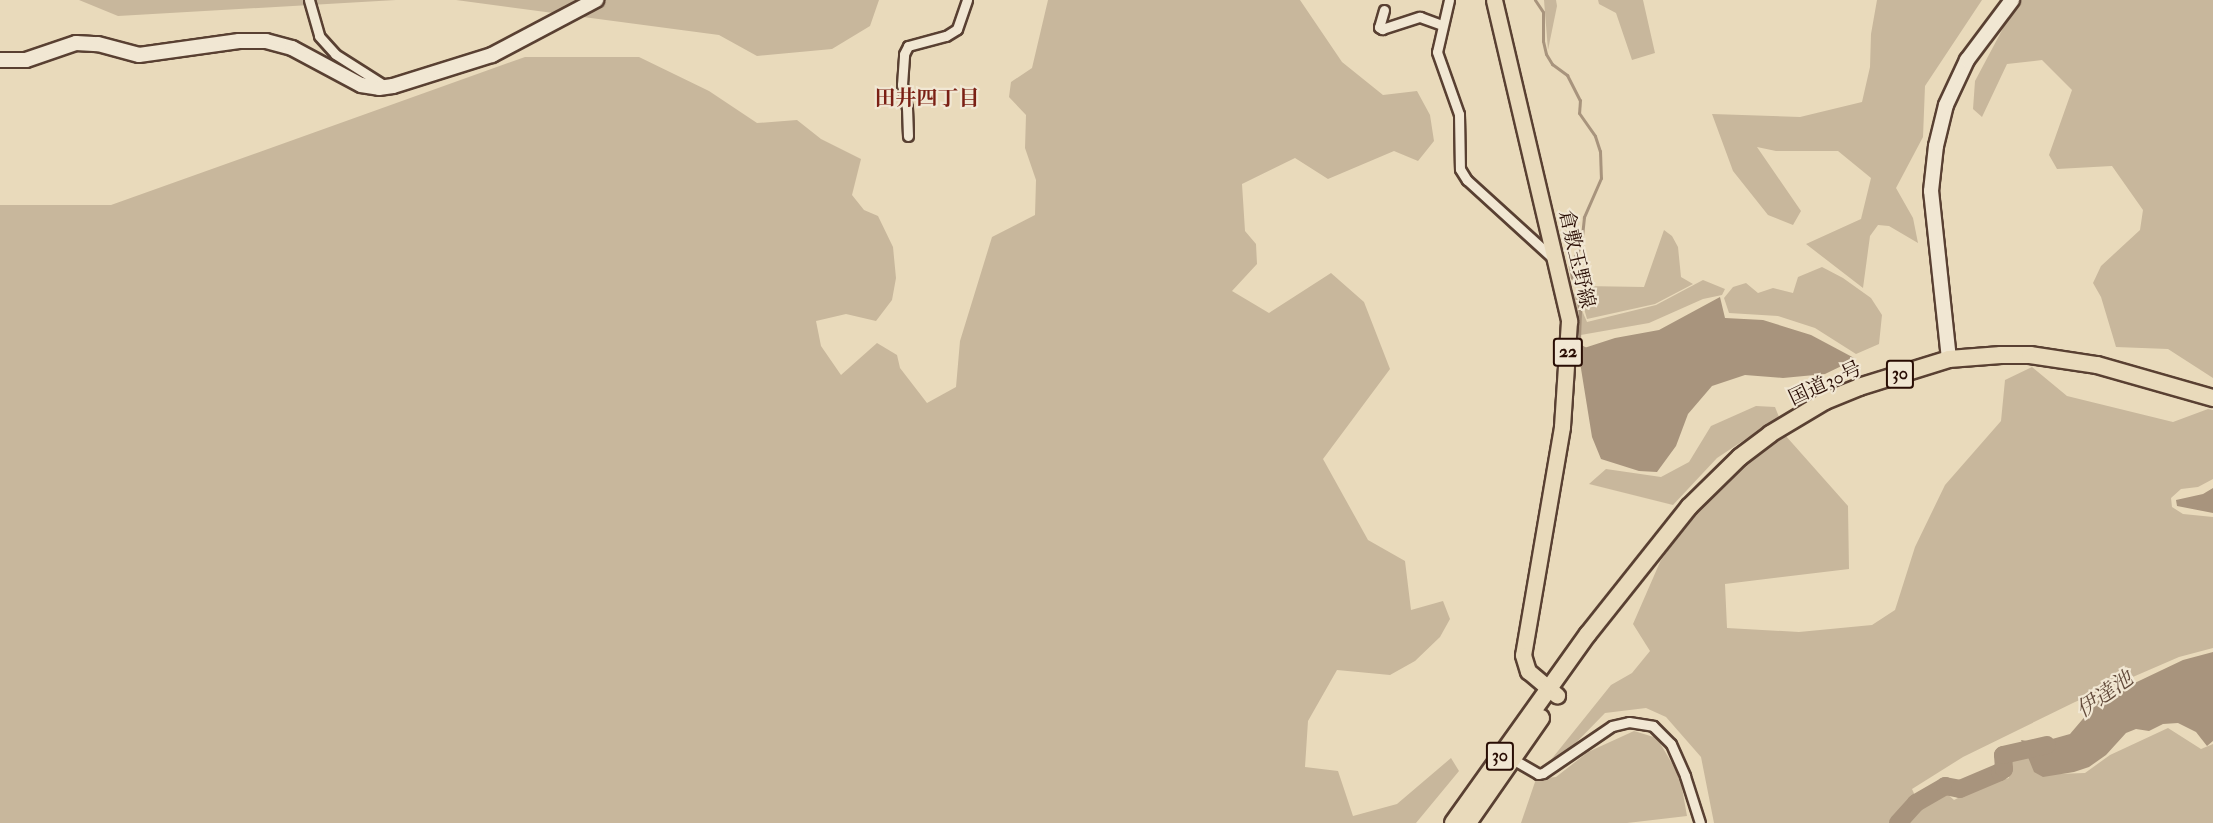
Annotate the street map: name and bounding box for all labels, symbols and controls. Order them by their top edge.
district label: 田井四丁目 [875,86,979,112]
street label: 倉敷玉野線 [1554,208,1600,310]
road number: 22 [1552,337,1584,367]
street label: 国道30号 [1785,356,1865,410]
road number: 30 [1885,359,1915,389]
water label: 伊達池 [2072,667,2138,723]
road number: 30 [1485,741,1515,771]

